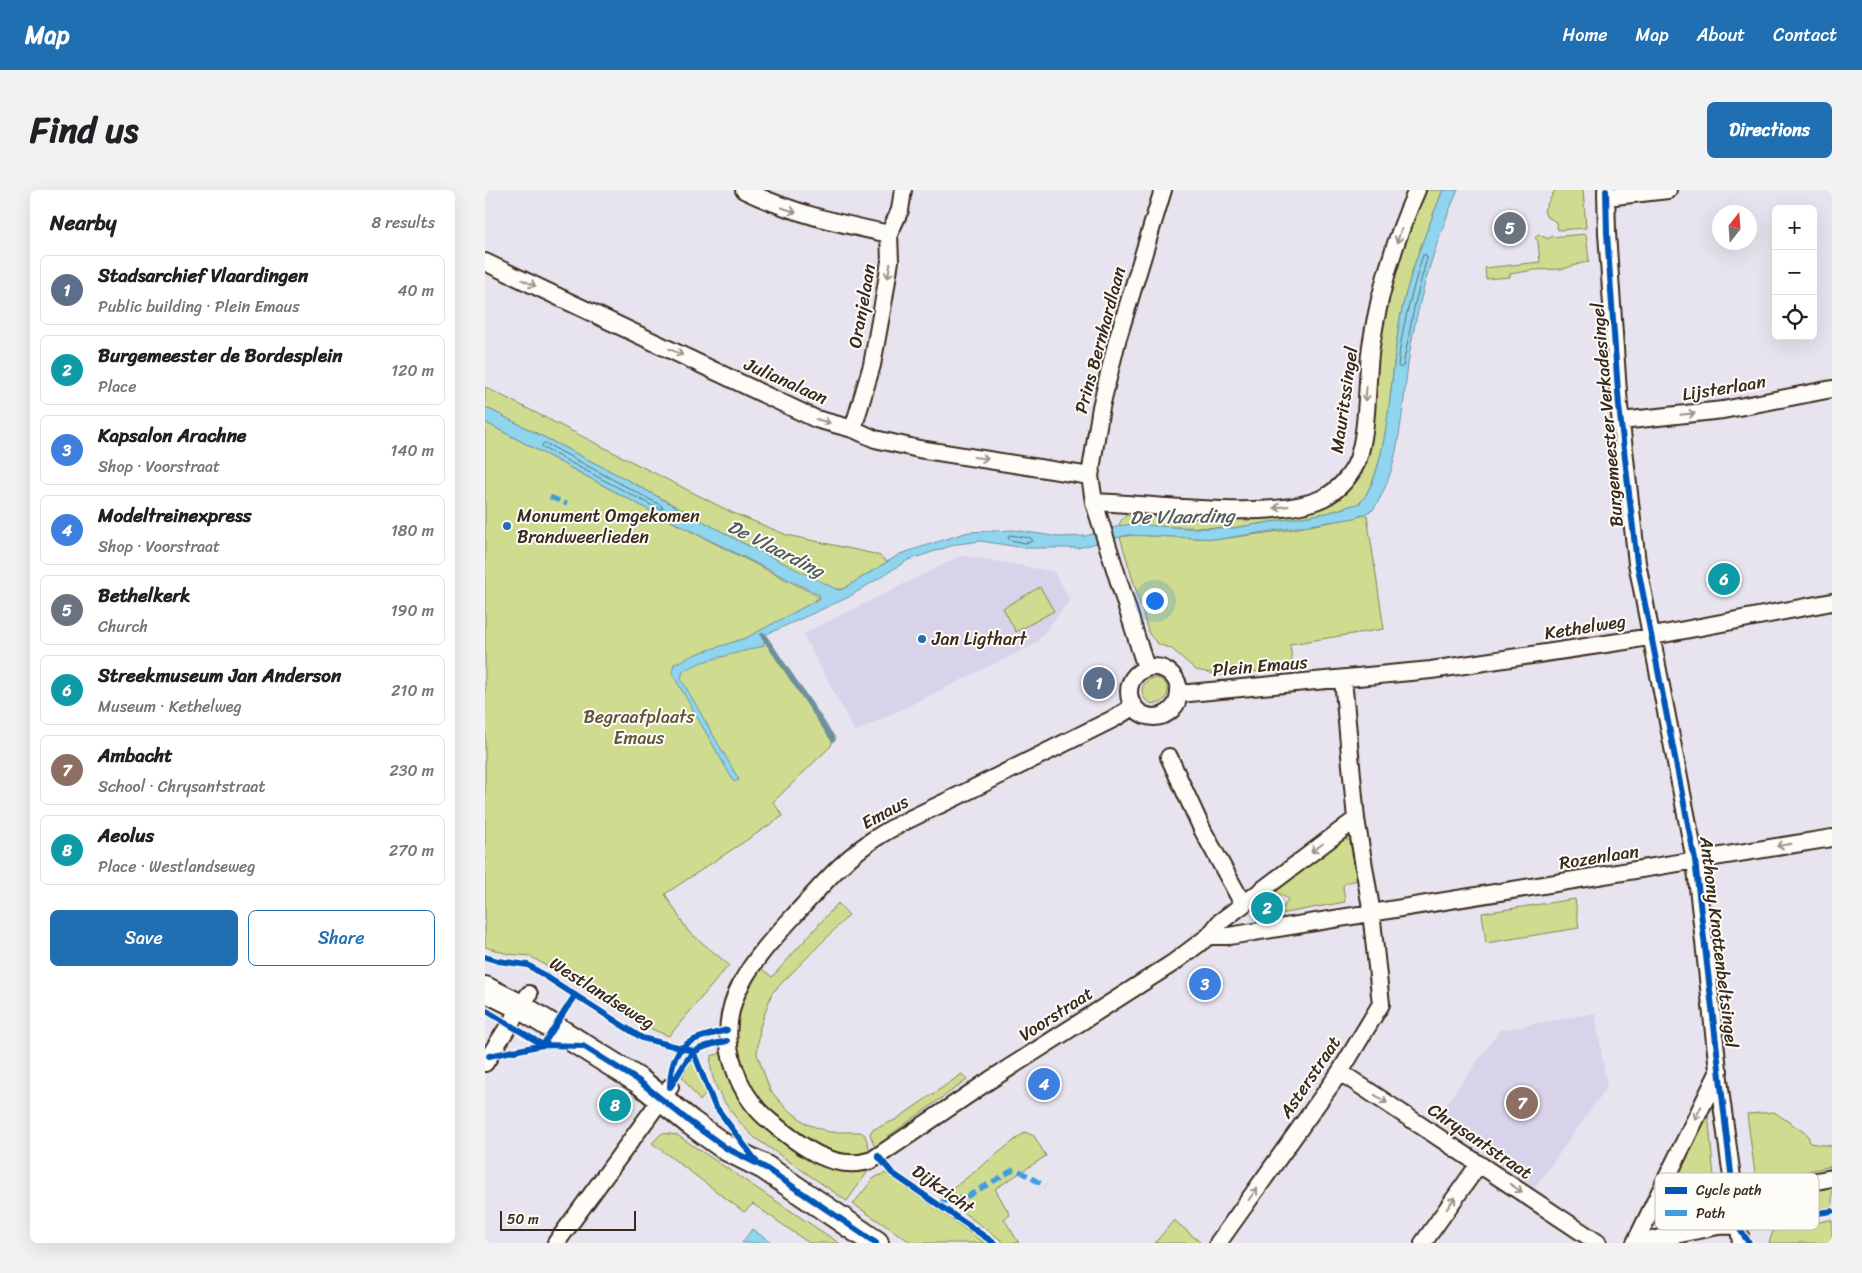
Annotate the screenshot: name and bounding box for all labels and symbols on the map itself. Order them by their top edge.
one-way arrow [780,205,796,215]
north arrow [1712,205,1757,250]
pin: 5 [1494,209,1526,247]
one-way arrow [1394,227,1404,243]
street label: Oranjelaan [839,261,885,351]
one-way arrow [883,262,893,278]
street label: Prins Bernhardlaan [1065,263,1135,417]
one-way arrow [521,279,536,288]
street label: Burgemeester Verkadesingel [1581,301,1633,528]
street label: Mauritssingel [1321,344,1367,455]
one-way arrow [668,348,683,358]
street label: Julianalaan [738,348,833,414]
street label: Lijsterlaan [1680,366,1768,410]
one-way arrow [1361,386,1371,402]
one-way arrow [1679,409,1695,419]
one-way arrow [815,416,831,426]
one-way arrow [972,453,988,463]
water label: De Vlaarding [1129,499,1237,534]
place label: Monument Omgekomen Brandweerlieden [517,500,700,553]
one-way arrow [1273,502,1289,512]
water label: De Vlaarding [722,510,832,588]
marker: Monument Omgekomen Brandweerlieden [501,520,513,532]
pin: 6 [1708,560,1740,598]
your location [1142,588,1168,614]
street label: Kethelweg [1542,605,1628,649]
place label: Jan Ligthart [931,623,1027,655]
marker: Jan Ligthart [916,633,928,645]
street label: Plein Emaus [1211,646,1310,686]
pin: 1 [1083,664,1115,702]
park label: Begraafplaats Emaus [583,701,695,754]
street label: Emaus [855,785,916,838]
street label: Anthony Knottenbeltsingel [1690,834,1748,1050]
street label: Rozenlaan [1557,835,1642,879]
one-way arrow [1776,841,1792,851]
one-way arrow [1310,843,1324,853]
pin: 2 [1251,889,1283,927]
street label: Westlandseweg [543,948,661,1038]
pin: 3 [1189,965,1221,1003]
street label: Voorstraat [1012,978,1100,1050]
street label: Asterstraat [1270,1029,1350,1126]
pin: 4 [1028,1065,1060,1103]
pin: 7 [1506,1084,1538,1122]
pin: 8 [599,1086,631,1124]
one-way arrow [1373,1094,1387,1104]
street label: Chrysantstraat [1421,1094,1539,1188]
one-way arrow [1693,1105,1703,1120]
street label: Dijkzicht [905,1156,982,1223]
legend [1655,1173,1819,1230]
text: Cycle path [1696,1178,1762,1203]
one-way arrow [1509,1183,1523,1194]
one-way arrow [1248,1187,1258,1201]
one-way arrow [1446,1196,1456,1210]
text: Path [1696,1201,1725,1226]
scale bar [500,1208,636,1231]

